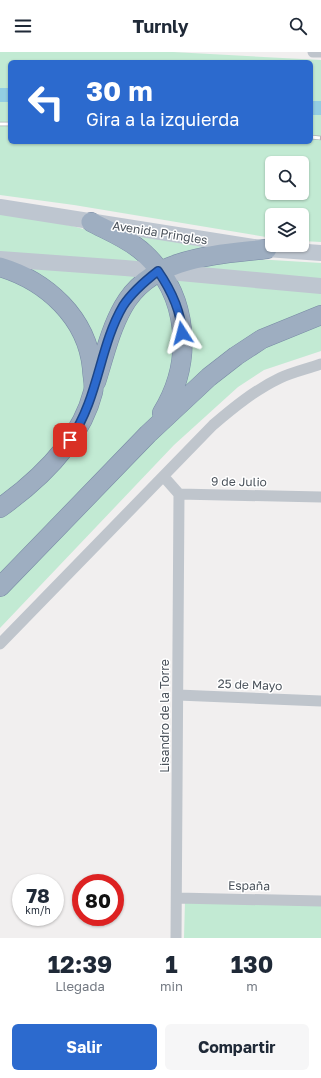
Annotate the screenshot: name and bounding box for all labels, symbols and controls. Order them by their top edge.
icon: menu [12,15,34,37]
text: Turnly [132,15,189,37]
icon: search [287,15,309,37]
text: 30 m [86,74,153,107]
icon: left [20,76,72,128]
text: Gira a la izquierda [86,108,239,130]
map controls [265,156,309,252]
button: search [265,156,309,200]
button: layers [265,208,309,252]
street label: Avenida Pringles [111,218,209,247]
position arrow [161,312,203,354]
pin [53,423,87,457]
icon: arrive [59,429,81,451]
street label: 9 de Julio [211,474,267,489]
street label: Lisandro de la Torre [157,659,172,773]
street label: 25 de Mayo [217,676,283,693]
speed limit sign: 80 [72,874,124,926]
street label: España [228,878,270,893]
text: 78 [26,883,50,907]
text: km/h [25,904,51,916]
text: 12:39 [48,949,112,978]
text: 1 [165,949,178,978]
text: 130 [231,949,273,978]
text: Llegada [55,978,105,994]
text: min [160,978,183,994]
text: m [246,978,258,994]
button: Salir [12,1024,157,1070]
button: Compartir [165,1024,309,1070]

